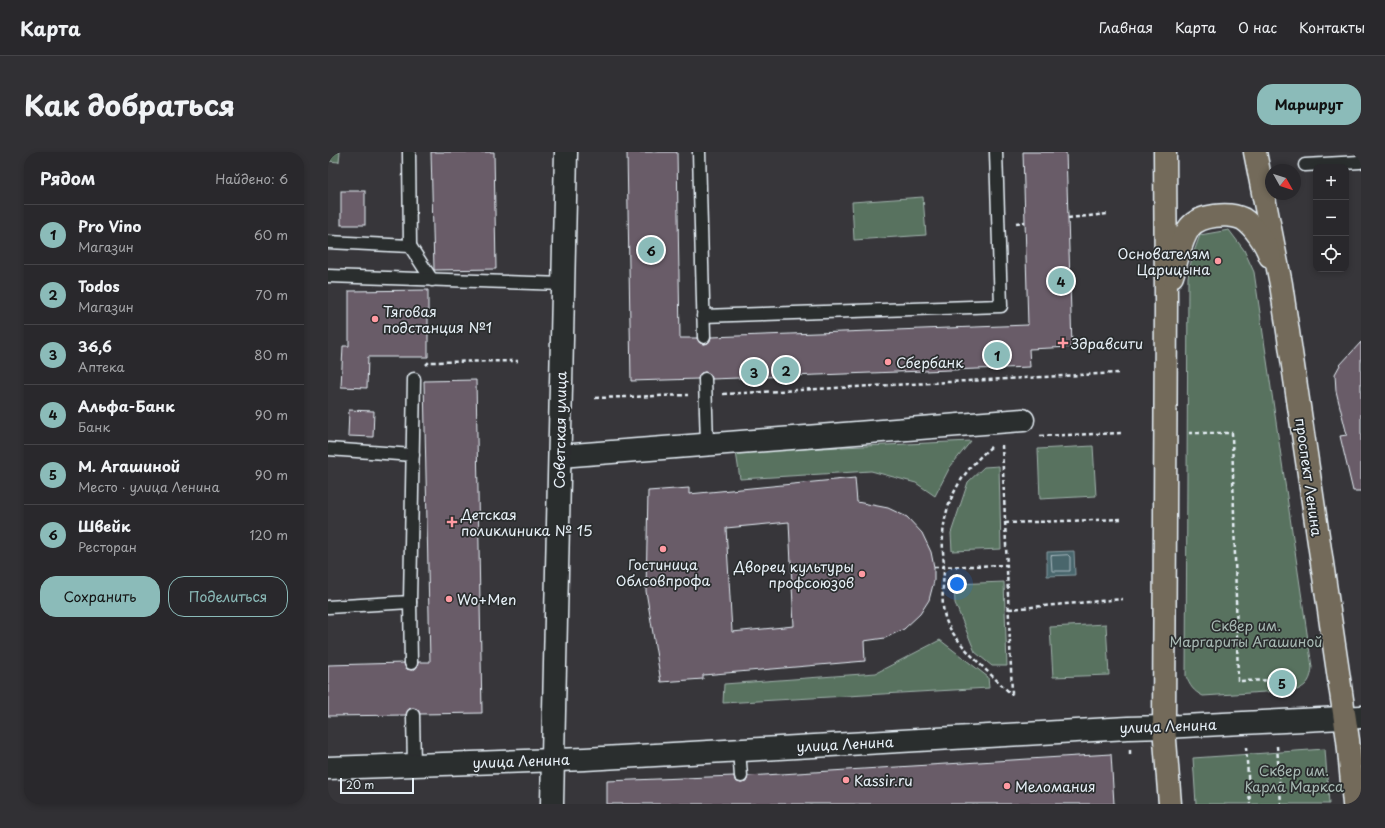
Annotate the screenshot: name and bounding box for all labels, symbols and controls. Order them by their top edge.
text: Карта [20,14,81,42]
text: Главная [1099,17,1153,38]
text: Карта [1175,17,1216,38]
text: О нас [1238,17,1277,38]
text: Контакты [1299,17,1365,38]
text: Как добраться [24,83,235,126]
button: Маршрут [1257,84,1361,125]
north arrow [1265,164,1301,200]
map controls [1313,164,1349,272]
button: + [1313,164,1349,200]
text: Рядом [40,165,95,191]
text: Найдено: 6 [215,169,288,188]
button: − [1313,200,1349,236]
text: Pro Vino [78,214,141,237]
text: 1 [50,225,56,244]
text: 60 m [254,225,288,244]
pin: 6 [638,235,664,265]
button: locate [1313,236,1349,272]
text: Магазин [78,237,134,256]
place label: Основателям Царицына [1117,243,1210,280]
marker: Основателям Царицына [1213,256,1223,266]
pin: 4 [1048,266,1074,296]
text: Todos [78,274,120,297]
text: 2 [48,285,58,304]
text: 70 m [255,285,288,304]
text: Магазин [78,297,134,316]
place label: Тяговая подстанция №1 [383,301,492,338]
marker: Тяговая подстанция №1 [370,314,380,324]
place label: Здравсити [1070,333,1143,354]
text: 36,6 [78,334,112,357]
marker: Здравсити [1058,338,1068,348]
pin: 1 [984,340,1010,370]
text: 3 [49,345,57,364]
text: 80 m [254,345,288,364]
place label: Сбербанк [896,352,964,373]
pin: 2 [773,355,799,385]
text: Аптека [78,357,125,376]
pin: 3 [741,357,767,387]
marker: Сбербанк [883,357,893,367]
street label: Советская улица [548,371,572,489]
text: Альфа-Банк [78,394,175,417]
text: 4 [49,405,57,424]
text: 90 m [255,405,288,424]
text: Банк [78,417,110,436]
street label: проспект Ленина [1290,417,1328,538]
text: М. Агашиной [78,454,180,477]
text: 5 [49,465,57,484]
text: 90 m [255,465,288,484]
text: Место · улица Ленина [78,477,220,496]
place label: Детская поликлиника № 15 [460,504,593,541]
text: Швейк [78,514,130,537]
marker: Детская поликлиника № 15 [446,516,458,528]
text: 6 [48,525,58,544]
text: 120 m [249,525,288,544]
text: Ресторан [78,537,137,556]
marker: Гостиница Облсовпрофа [658,544,668,554]
place label: Гостиница Облсовпрофа [616,554,710,591]
place label: Дворец культуры профсоюзов [733,556,854,593]
marker: Дворец культуры профсоюзов [857,569,867,579]
your location [947,574,967,594]
button: Сохранить [40,576,160,617]
button: Поделиться [168,576,288,617]
place label: Wo+Men [457,589,516,610]
marker: Wo+Men [444,594,454,604]
park label: Сквер им. Маргариты Агашиной [1170,615,1322,652]
pin: 5 [1269,668,1295,698]
street label: улица Ленина [1119,714,1217,738]
street label: улица Ленина [796,731,894,757]
street label: улица Ленина [472,749,570,773]
park label: Сквер им. Карла Маркса [1244,760,1344,797]
place label: Kassir.ru [854,770,913,791]
marker: Kassir.ru [841,775,851,785]
scale bar [340,776,414,795]
text: 20 m [346,776,374,793]
place label: Меломания [1015,776,1096,797]
marker: Меломания [1002,781,1012,791]

